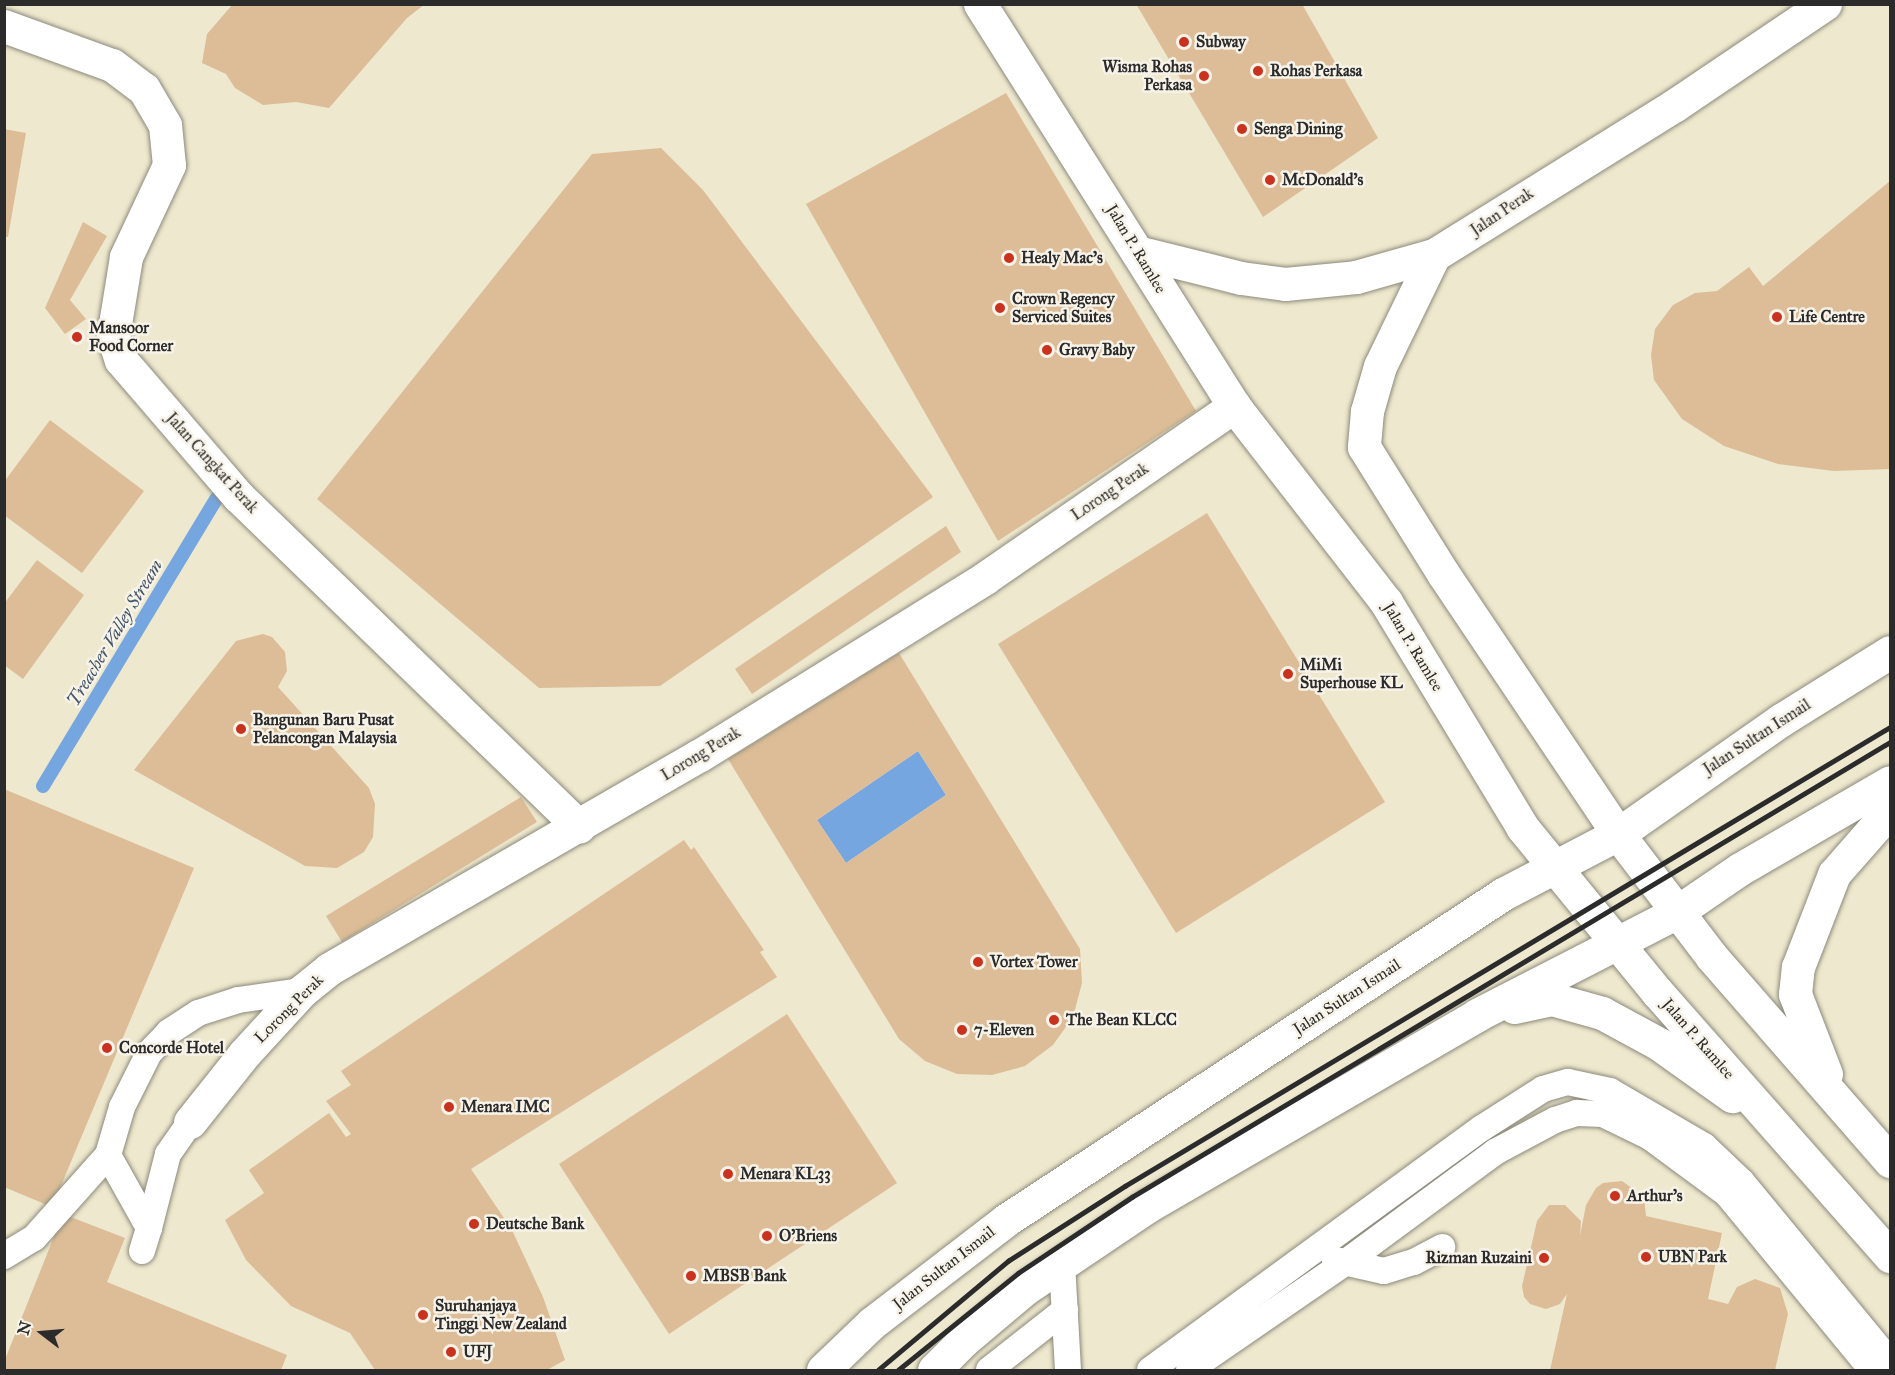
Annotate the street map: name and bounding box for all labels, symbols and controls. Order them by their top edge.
place label: Subway [1196,32,1246,52]
marker: Subway [1177,35,1191,49]
place label: Wisma Rohas Perkasa [1102,57,1192,95]
place label: Rohas Perkasa [1270,61,1362,81]
marker: Rohas Perkasa [1251,64,1265,78]
marker: Wisma Rohas Perkasa [1197,69,1211,83]
place label: Senga Dining [1254,119,1342,139]
marker: Senga Dining [1235,122,1249,136]
place label: McDonald's [1282,170,1363,190]
marker: McDonald's [1263,173,1277,187]
street label: Jalan Perak [1467,184,1537,240]
street label: Jalan P. Ramlee [1102,201,1170,297]
place label: Healy Mac's [1021,248,1103,268]
marker: Healy Mac's [1002,251,1016,265]
place label: Crown Regency Serviced Suites [1012,289,1114,327]
marker: Crown Regency Serviced Suites [993,301,1007,315]
place label: Life Centre [1789,307,1865,327]
marker: Life Centre [1770,310,1784,324]
place label: Mansoor Food Corner [89,318,173,356]
marker: Mansoor Food Corner [70,330,84,344]
place label: Gravy Baby [1059,340,1134,360]
marker: Gravy Baby [1040,343,1054,357]
street label: Jalan Cangkat Perak [162,409,262,517]
street label: Lorong Perak [1068,459,1152,525]
water label: Treacher Valley Stream [63,556,167,710]
street label: Jalan P. Ramlee [1379,599,1447,695]
place label: MiMi Superhouse KL [1300,655,1403,693]
marker: MiMi Superhouse KL [1281,667,1295,681]
street label: Jalan Sultan Ismail [1700,695,1814,779]
place label: Bangunan Baru Pusat Pelancongan Malaysia [253,710,397,748]
marker: Bangunan Baru Pusat Pelancongan Malaysia [234,722,248,736]
street label: Lorong Perak [658,723,744,785]
place label: Vortex Tower [990,952,1078,972]
marker: Vortex Tower [971,955,985,969]
street label: Jalan Sultan Ismail [1290,955,1404,1039]
street label: Lorong Perak [251,971,327,1047]
street label: Jalan P. Ramlee [1658,995,1738,1083]
place label: The Bean KLCC [1066,1010,1177,1030]
marker: The Bean KLCC [1047,1013,1061,1027]
place label: 7-Eleven [974,1020,1034,1040]
marker: 7-Eleven [955,1023,969,1037]
place label: Concorde Hotel [119,1038,224,1058]
marker: Concorde Hotel [100,1041,114,1055]
place label: Menara IMC [461,1097,550,1117]
marker: Menara IMC [442,1100,456,1114]
place label: Menara KL33 [740,1164,831,1184]
marker: Menara KL33 [721,1167,735,1181]
place label: Arthur's [1627,1186,1683,1206]
marker: Arthur's [1608,1189,1622,1203]
place label: Deutsche Bank [486,1214,584,1234]
marker: Deutsche Bank [467,1217,481,1231]
street label: Jalan Sultan Ismail [889,1222,999,1314]
place label: O'Briens [779,1226,837,1246]
marker: O'Briens [760,1229,774,1243]
place label: UBN Park [1658,1247,1727,1267]
place label: Rizman Ruzaini [1425,1248,1532,1268]
marker: UBN Park [1639,1250,1653,1264]
marker: Rizman Ruzaini [1537,1251,1551,1265]
place label: MBSB Bank [703,1266,787,1286]
marker: MBSB Bank [684,1269,698,1283]
place label: Suruhanjaya Tinggi New Zealand [435,1296,567,1334]
north arrow [12,1303,72,1363]
marker: Suruhanjaya Tinggi New Zealand [416,1308,430,1322]
text: N [13,1319,35,1337]
place label: UFJ [463,1342,493,1362]
marker: UFJ [444,1345,458,1359]

